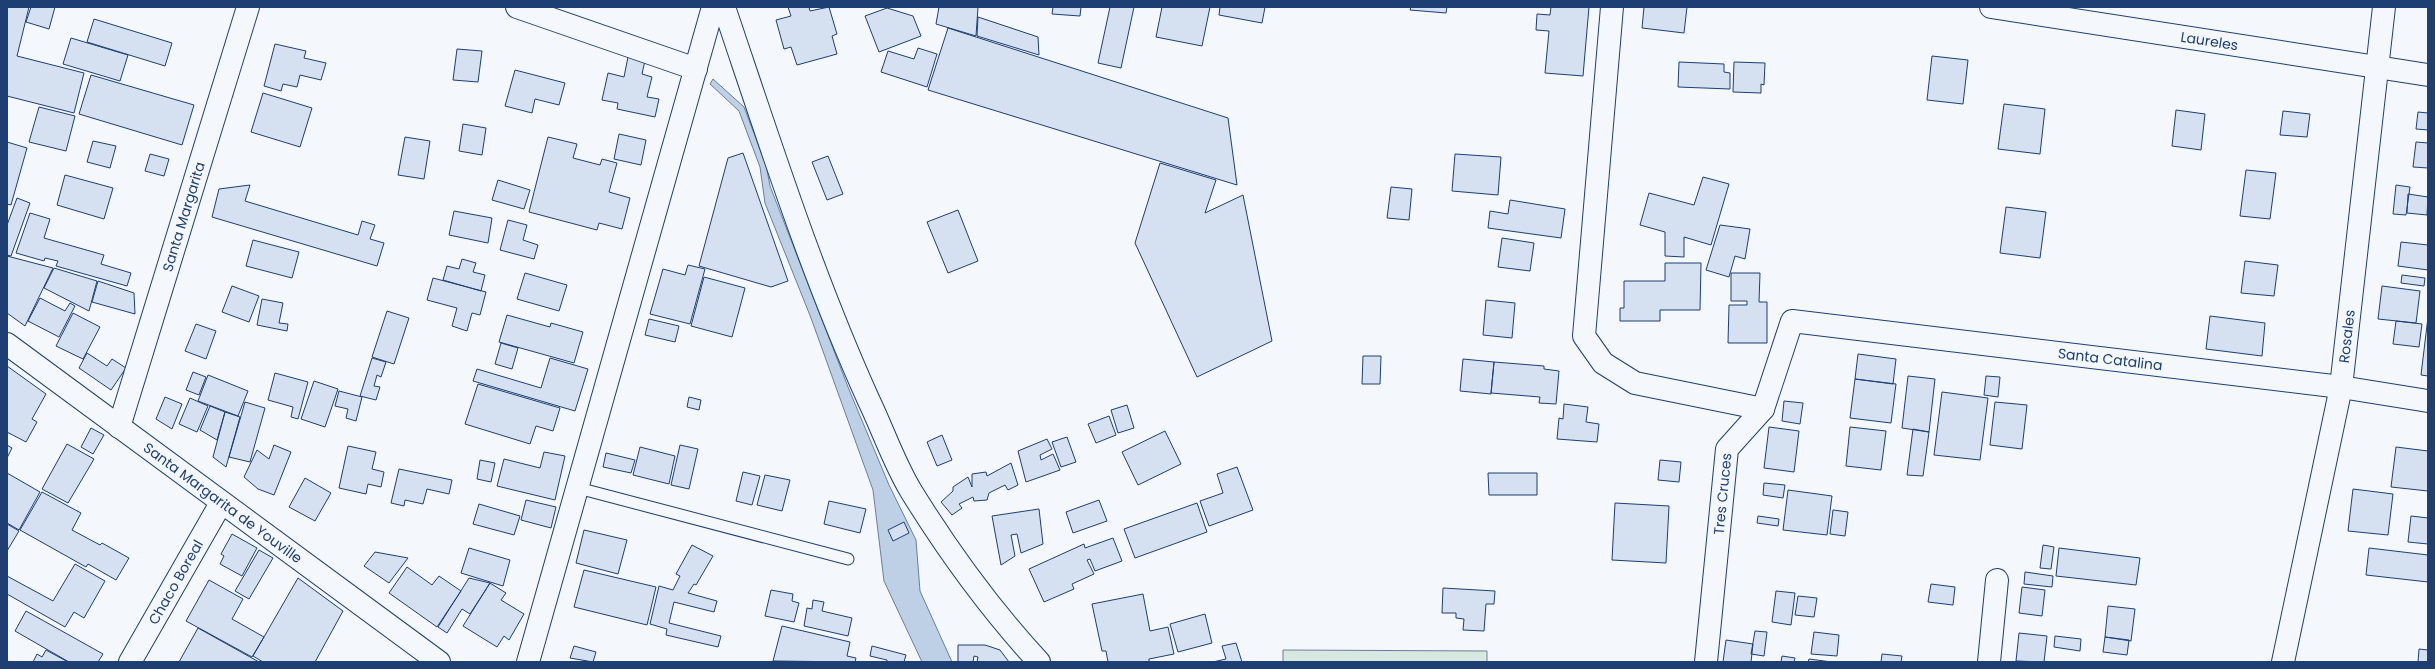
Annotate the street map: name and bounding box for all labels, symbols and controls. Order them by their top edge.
street label: Laureles [2179,27,2240,55]
street label: Santa Margarita [157,159,210,274]
street label: Rosales [2334,309,2360,364]
street label: Santa Catalina [2057,343,2164,375]
street label: Santa Margarita de Youville [139,438,307,568]
street label: Tres Cruces [1709,452,1737,536]
street label: Chaco Boreal [143,536,208,628]

